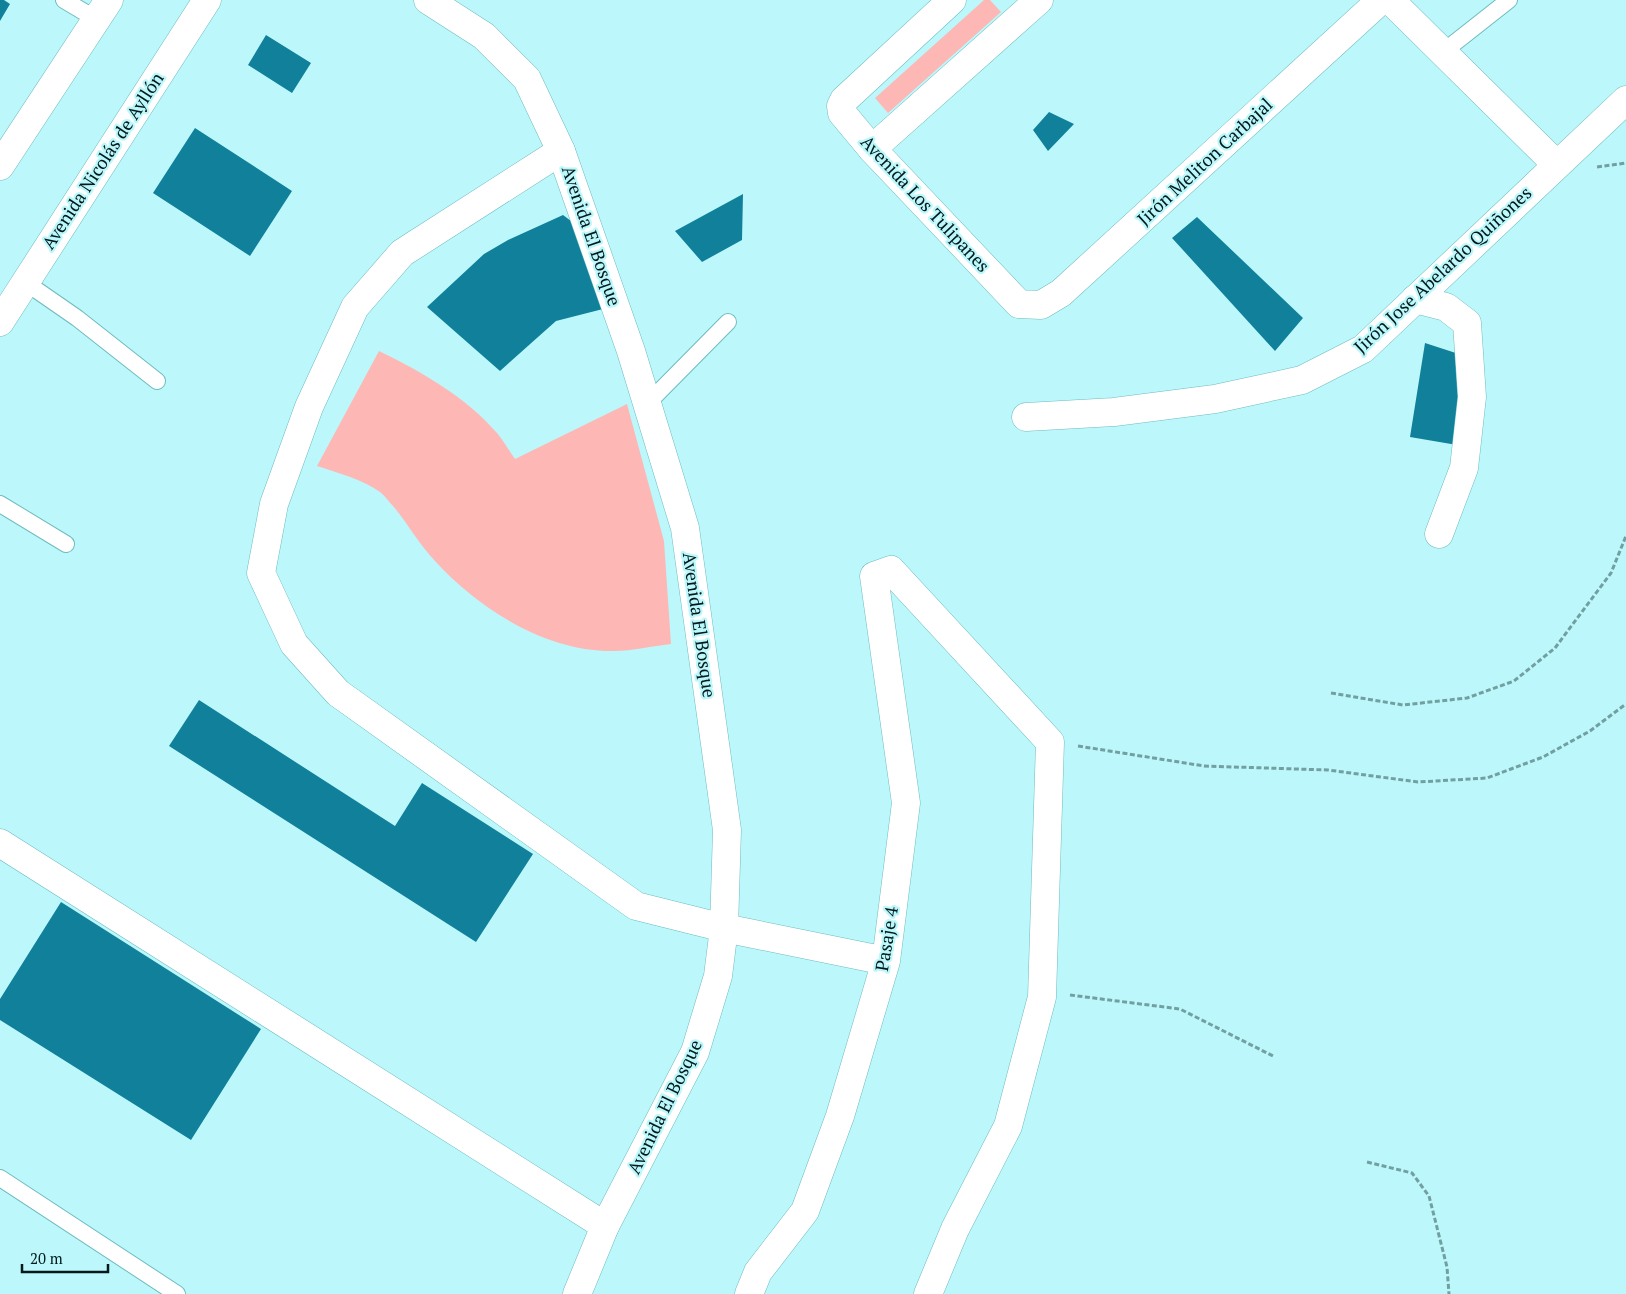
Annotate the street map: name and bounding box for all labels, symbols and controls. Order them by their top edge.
street label: Avenida Nicolás de Ayllón [36,67,169,254]
street label: Jirón Meliton Carbajal [1131,92,1277,230]
street label: Avenida Los Tulipanes [856,130,996,277]
street label: Avenida El Bosque [557,162,627,309]
street label: Jirón Jose Abelardo Quiñones [1348,180,1536,358]
street label: Avenida El Bosque [678,551,722,699]
street label: Pasaje 4 [869,905,903,973]
street label: Avenida El Bosque [621,1035,707,1178]
scale bar [22,1242,109,1274]
text: 20 m [30,1248,63,1268]

